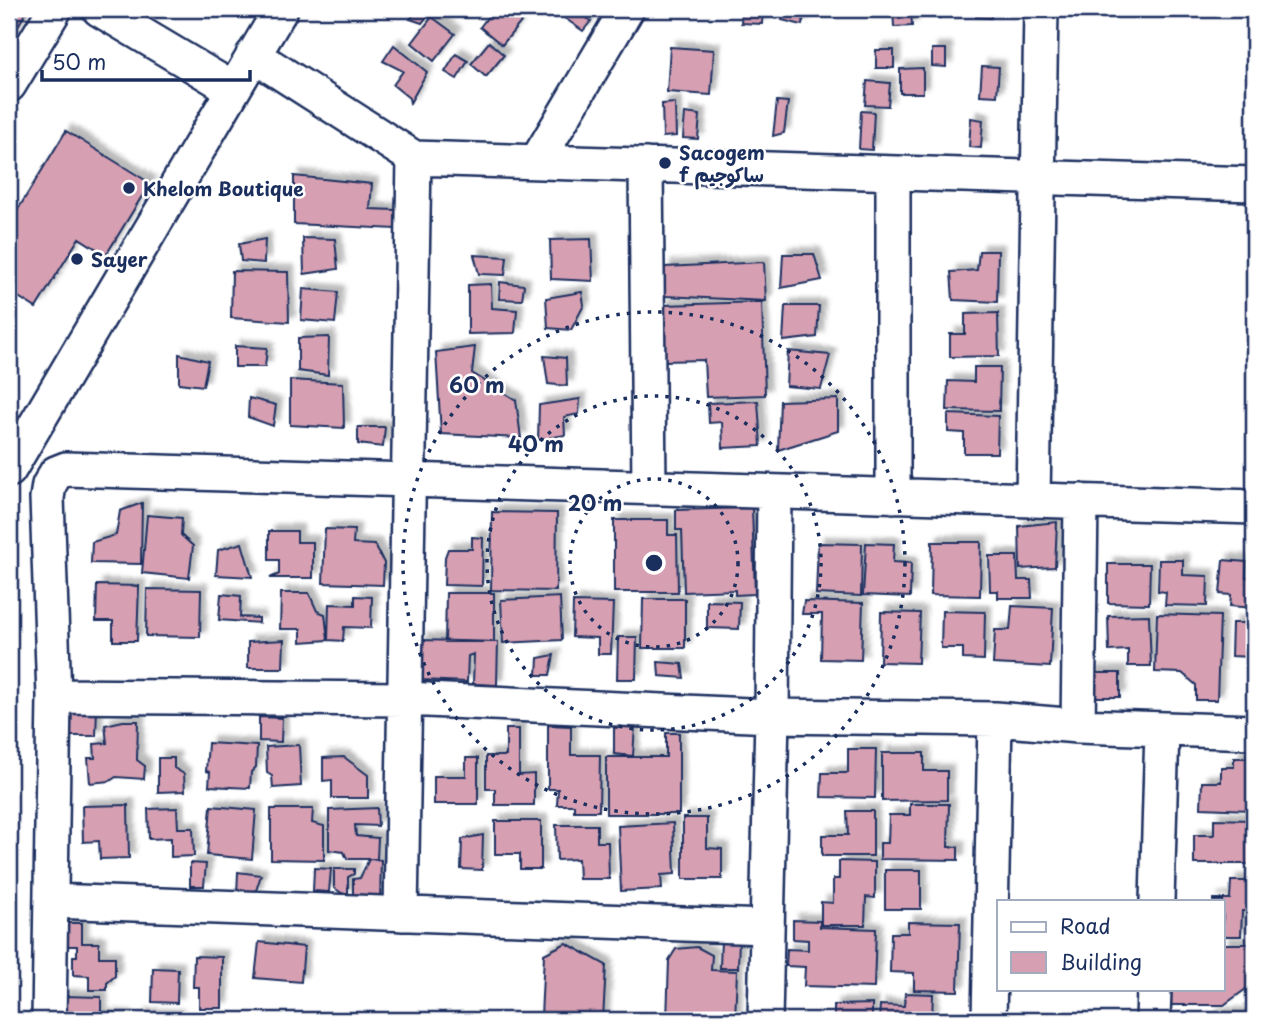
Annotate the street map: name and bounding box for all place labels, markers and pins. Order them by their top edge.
place label: Sacogem f ساكوجيم [679,138,765,190]
marker: Sacogem f ساكوجيم [657,155,673,171]
place label: Khelom Boutique [143,174,304,202]
marker: Khelom Boutique [121,180,137,196]
place label: Sayer [91,245,148,273]
marker: Sayer [69,251,85,267]
centre of rings [642,551,666,575]

